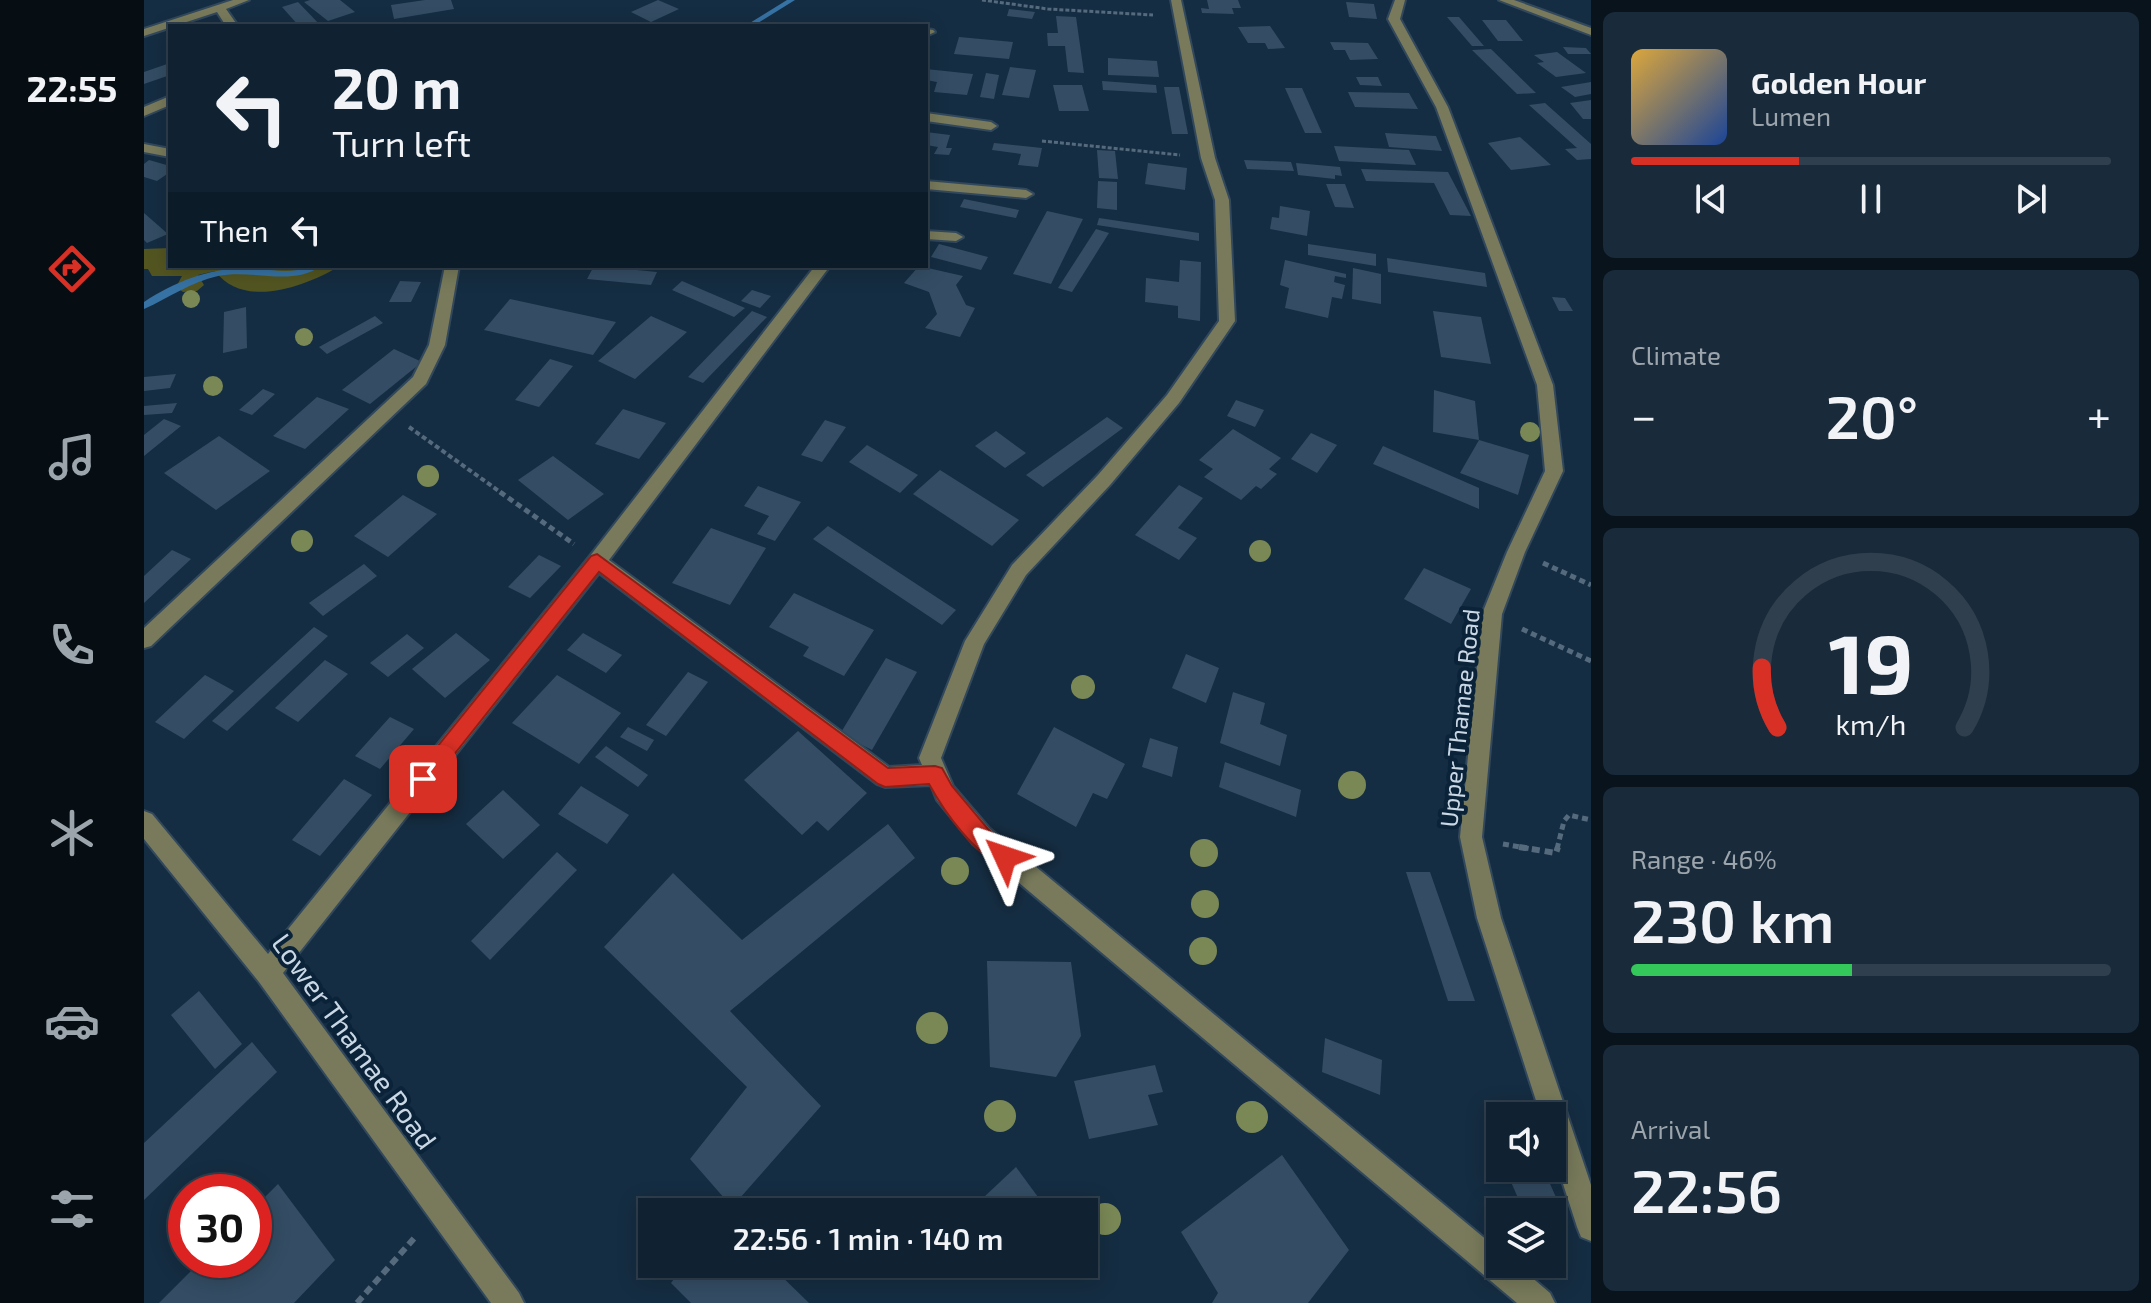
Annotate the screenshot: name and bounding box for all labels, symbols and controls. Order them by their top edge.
text: 20 m [332,53,461,120]
icon: left [200,56,304,160]
text: Golden Hour [1751,64,1926,100]
text: 22:55 [27,66,117,109]
text: Lumen [1751,100,1831,131]
text: Turn left [332,121,471,164]
icon: previous [1689,177,1733,221]
icon: pause [1849,177,1893,221]
icon: next [2009,177,2053,221]
icon: left [284,208,328,252]
text: Then [200,212,268,248]
icon: directions [44,241,100,297]
text: Climate [1631,339,1721,370]
text: 20° [1825,379,1918,451]
text: − [1631,388,1657,441]
text: + [2087,388,2111,441]
icon: music [44,429,100,485]
street label: Upper Thamae Road [1433,607,1485,829]
text: 19 [1828,610,1914,710]
icon: phone [44,617,100,673]
text: km/h [1836,706,1906,741]
pin [389,745,457,813]
icon: arrive [401,757,445,801]
icon: climate [44,805,100,861]
position arrow [963,815,1047,899]
text: Range · 46% [1631,843,1777,874]
text: 230 km [1631,883,1834,955]
street label: Lower Thamae Road [265,927,445,1155]
icon: car [44,993,100,1049]
map controls [1486,1102,1566,1278]
button: sound [1486,1102,1566,1182]
text: Arrival [1631,1113,1710,1144]
text: 22:56 [1631,1153,1782,1225]
speed limit sign: 30 [168,1174,272,1278]
icon: filters [44,1181,100,1237]
button: layers [1486,1198,1566,1278]
text: 22:56 · 1 min · 140 m [733,1220,1003,1256]

